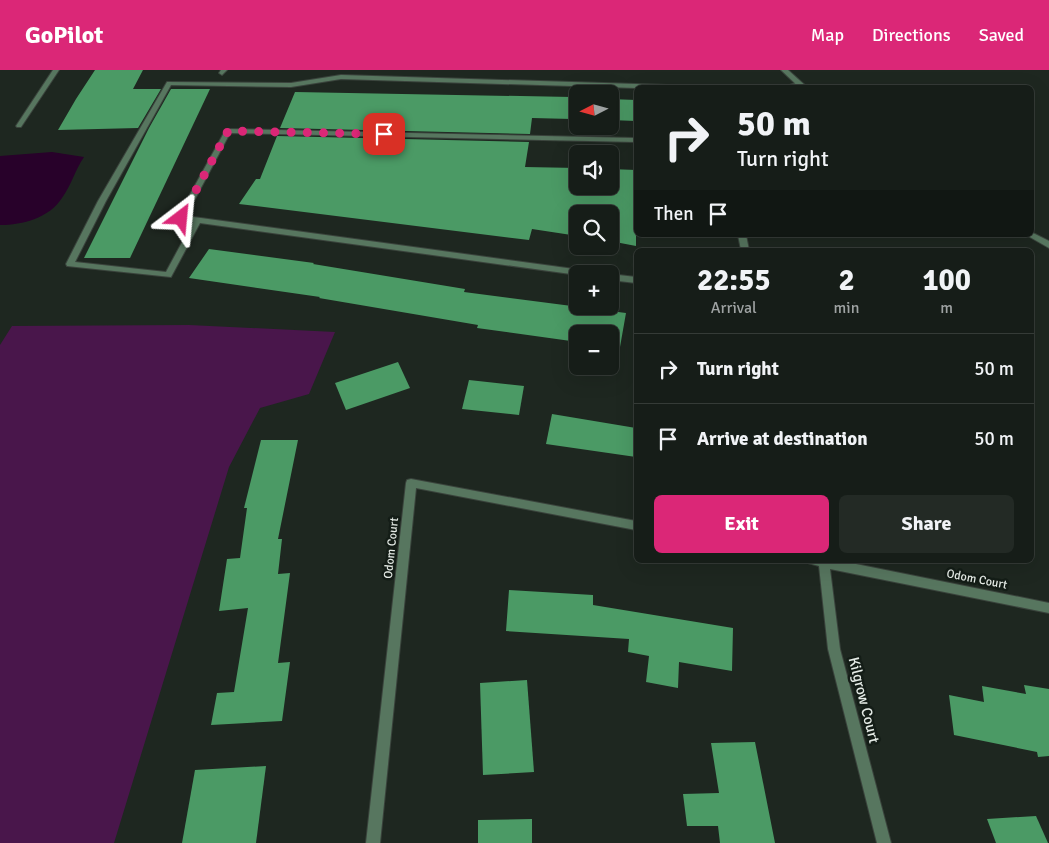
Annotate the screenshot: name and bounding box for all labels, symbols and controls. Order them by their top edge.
text: GoPilot [25,20,103,50]
text: Map [811,24,844,46]
text: Directions [872,24,951,46]
text: Saved [979,24,1024,46]
north arrow [569,85,619,135]
map controls [569,85,619,375]
text: 50 m [737,102,811,145]
icon: right [654,105,719,170]
pin [363,113,405,155]
icon: arrive [370,120,398,148]
button: sound [569,145,619,195]
text: Turn right [737,145,829,172]
position arrow [154,191,206,243]
icon: arrive [704,200,732,228]
text: Then [654,202,694,226]
button: search [569,205,619,255]
text: 22:55 [697,262,771,299]
text: 2 [838,262,855,299]
text: 100 [922,262,971,299]
button: + [569,265,619,315]
text: Arrival [711,298,757,318]
text: min [834,298,859,318]
text: m [940,298,953,318]
button: − [569,325,619,375]
icon: right [654,355,682,383]
text: Turn right [697,357,779,381]
text: 50 m [974,357,1014,381]
icon: arrive [654,425,682,453]
text: Arrive at destination [697,427,868,451]
text: 50 m [974,427,1014,451]
button: Exit [654,495,829,553]
button: Share [839,495,1014,553]
street label: Odom Court [381,517,402,579]
street label: Odom Court [945,566,1009,593]
street label: Kilgrow Court [845,655,883,745]

